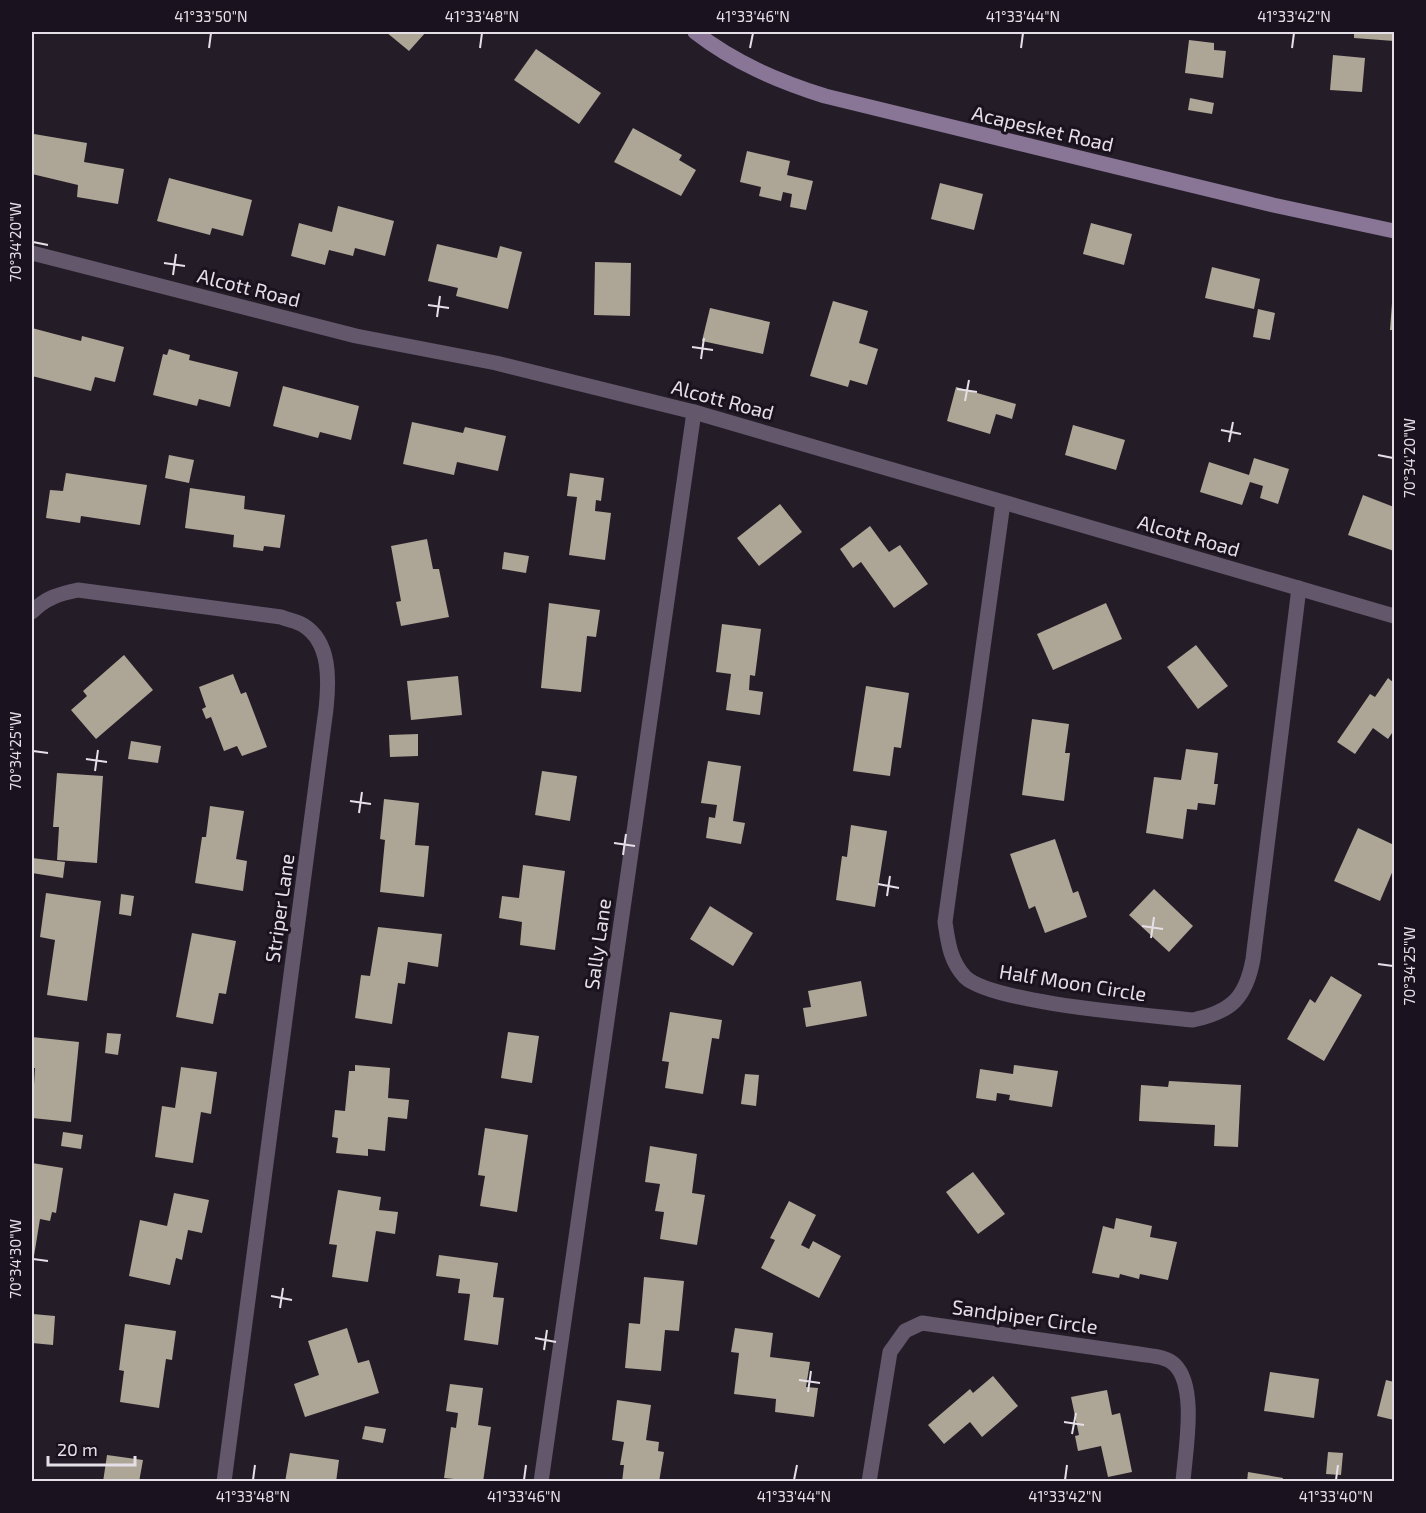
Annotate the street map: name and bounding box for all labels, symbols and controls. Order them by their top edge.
text: 41°33'50"N [174,7,248,25]
text: 41°33'48"N [445,7,519,25]
text: 41°33'46"N [716,7,790,25]
text: 41°33'44"N [986,7,1060,25]
text: 41°33'42"N [1257,7,1331,25]
street label: Acapesket Road [970,100,1116,156]
text: 70°34'20"W [6,202,24,282]
street label: Alcott Road [195,263,303,311]
street label: Alcott Road [669,374,777,424]
text: 70°34'20"W [1400,418,1418,498]
street label: Alcott Road [1135,509,1243,561]
text: 70°34'25"W [6,712,24,790]
street label: Striper Lane [259,852,299,964]
street label: Sally Lane [579,897,615,991]
text: 70°34'25"W [1400,927,1418,1005]
street label: Half Moon Circle [998,959,1148,1005]
text: 70°34'30"W [6,1219,24,1299]
street label: Sandpiper Circle [951,1294,1099,1338]
scale bar [48,1429,135,1467]
text: 20 m [57,1438,98,1460]
text: 41°33'48"N [216,1487,290,1505]
text: 41°33'46"N [487,1487,561,1505]
text: 41°33'44"N [757,1487,831,1505]
text: 41°33'42"N [1028,1487,1102,1505]
text: 41°33'40"N [1299,1487,1373,1505]

